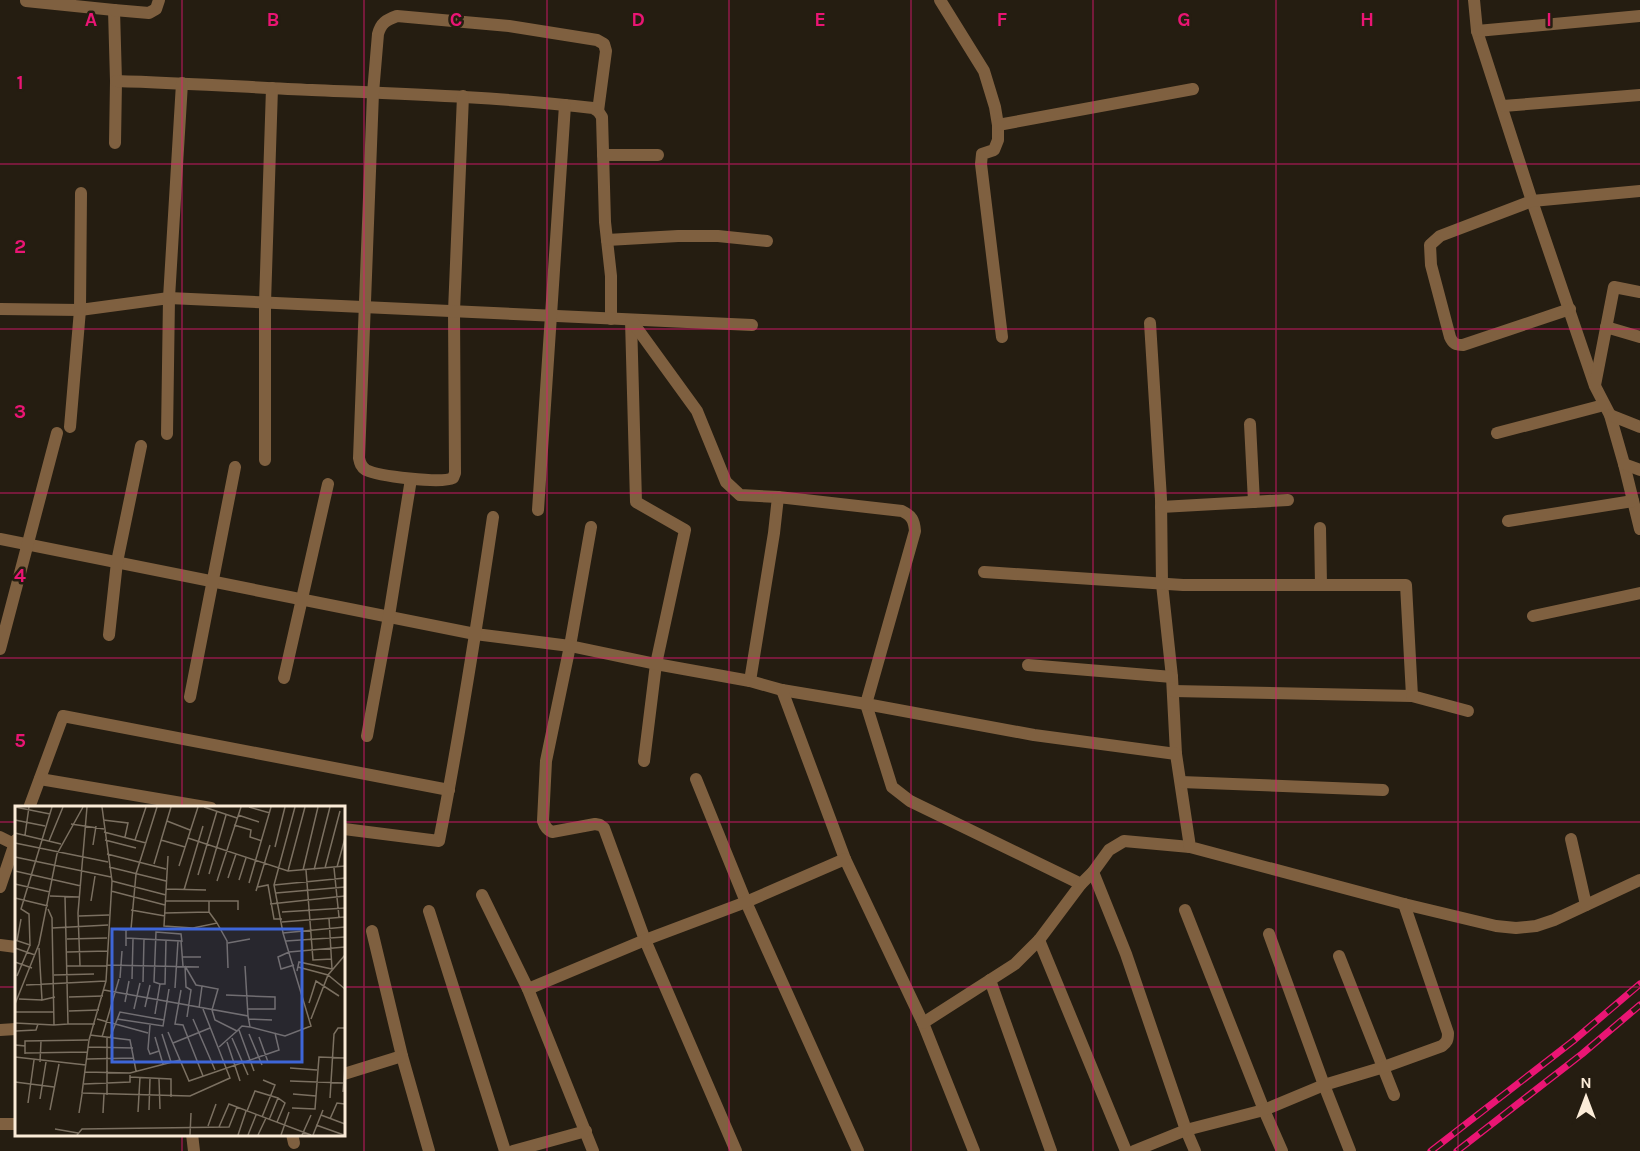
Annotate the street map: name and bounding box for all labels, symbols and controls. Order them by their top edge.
text: A [85,8,98,31]
text: B [267,8,279,31]
text: C [450,8,462,31]
text: D [631,8,645,31]
text: E [814,8,826,31]
text: F [997,8,1008,31]
text: G [1177,8,1191,31]
text: H [1360,8,1374,31]
text: I [1546,8,1552,31]
text: 1 [16,71,24,94]
text: 2 [14,235,26,258]
text: 3 [14,400,26,423]
text: 4 [14,564,26,587]
text: 5 [14,729,26,752]
inset map [15,806,345,1136]
north arrow [1556,1067,1616,1127]
text: N [1580,1073,1592,1092]

